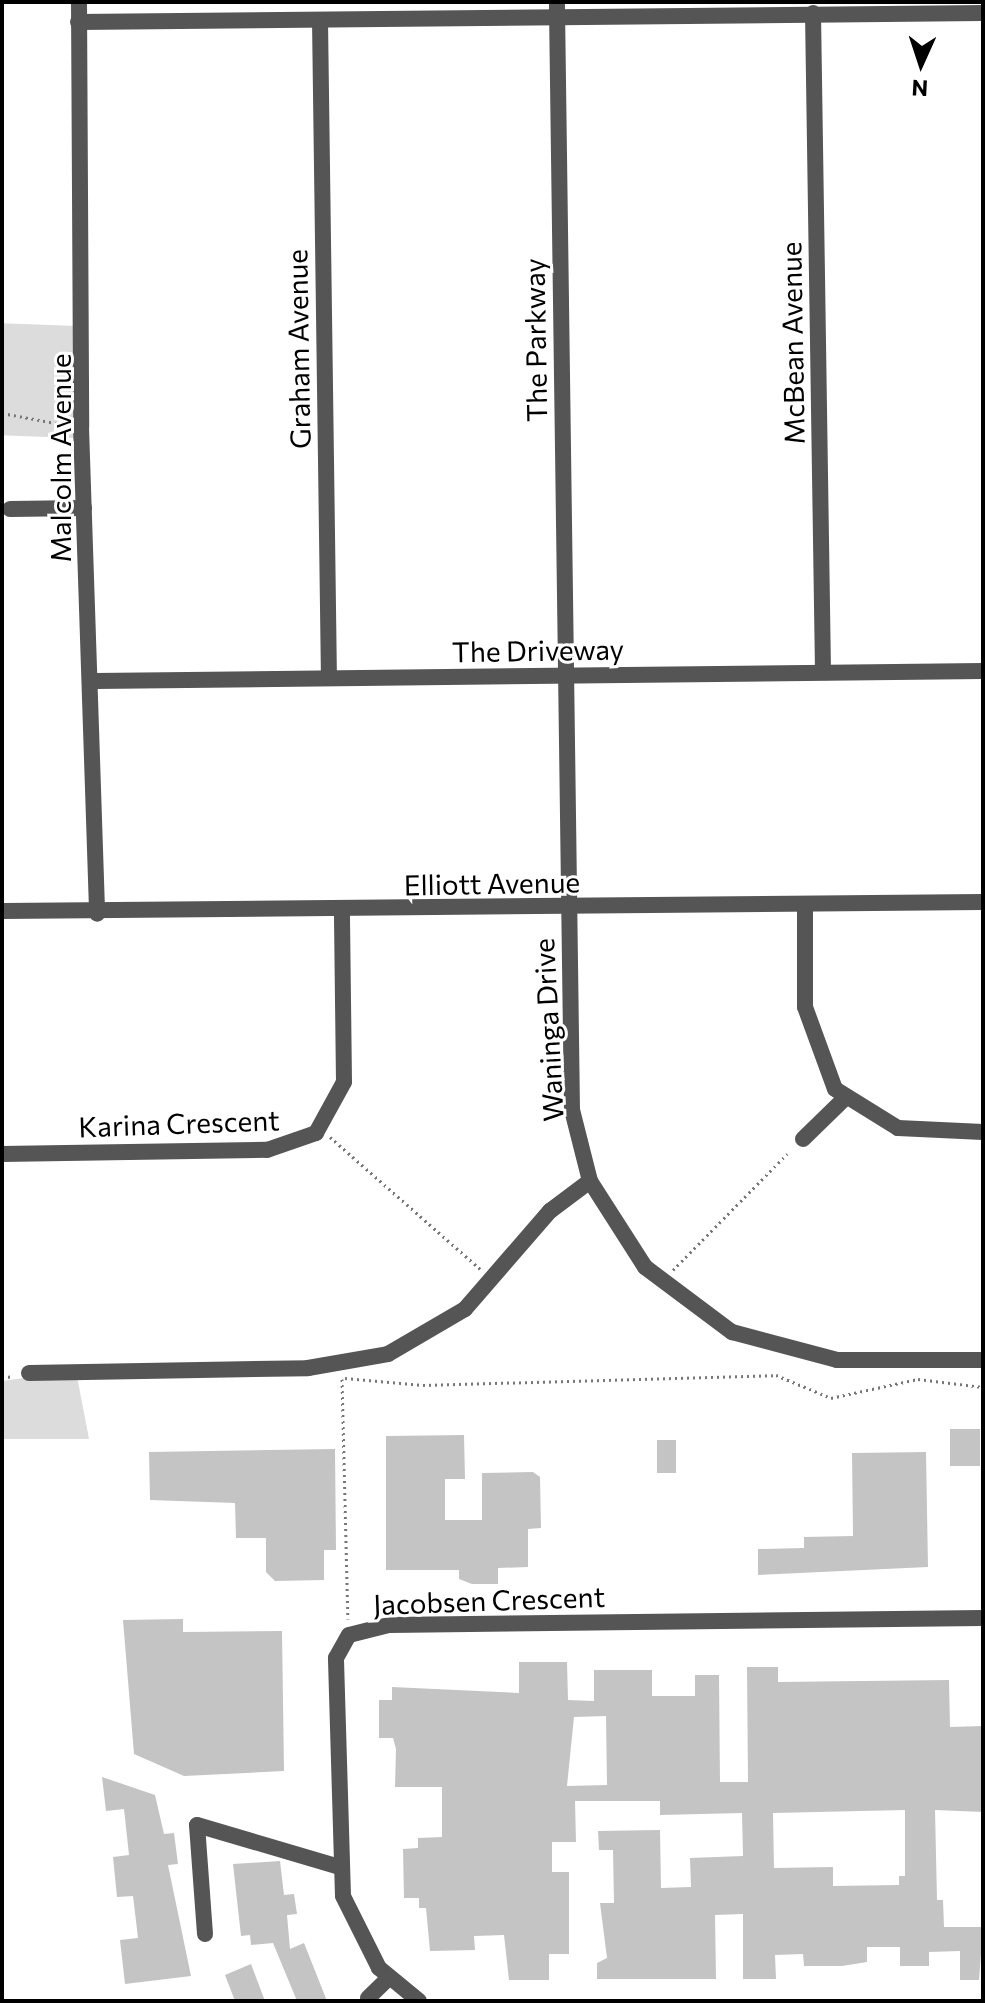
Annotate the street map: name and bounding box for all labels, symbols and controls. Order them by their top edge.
north arrow [881,24,961,104]
text: N [911,75,929,102]
street label: McBean Avenue [773,241,811,445]
street label: Graham Avenue [279,249,317,449]
street label: The Parkway [517,258,553,422]
street label: Malcolm Avenue [43,353,77,563]
street label: The Driveway [452,632,624,668]
street label: Elliott Avenue [404,865,580,901]
street label: Waninga Drive [526,937,570,1123]
street label: Karina Crescent [78,1103,280,1143]
street label: Jacobsen Crescent [372,1579,606,1621]

